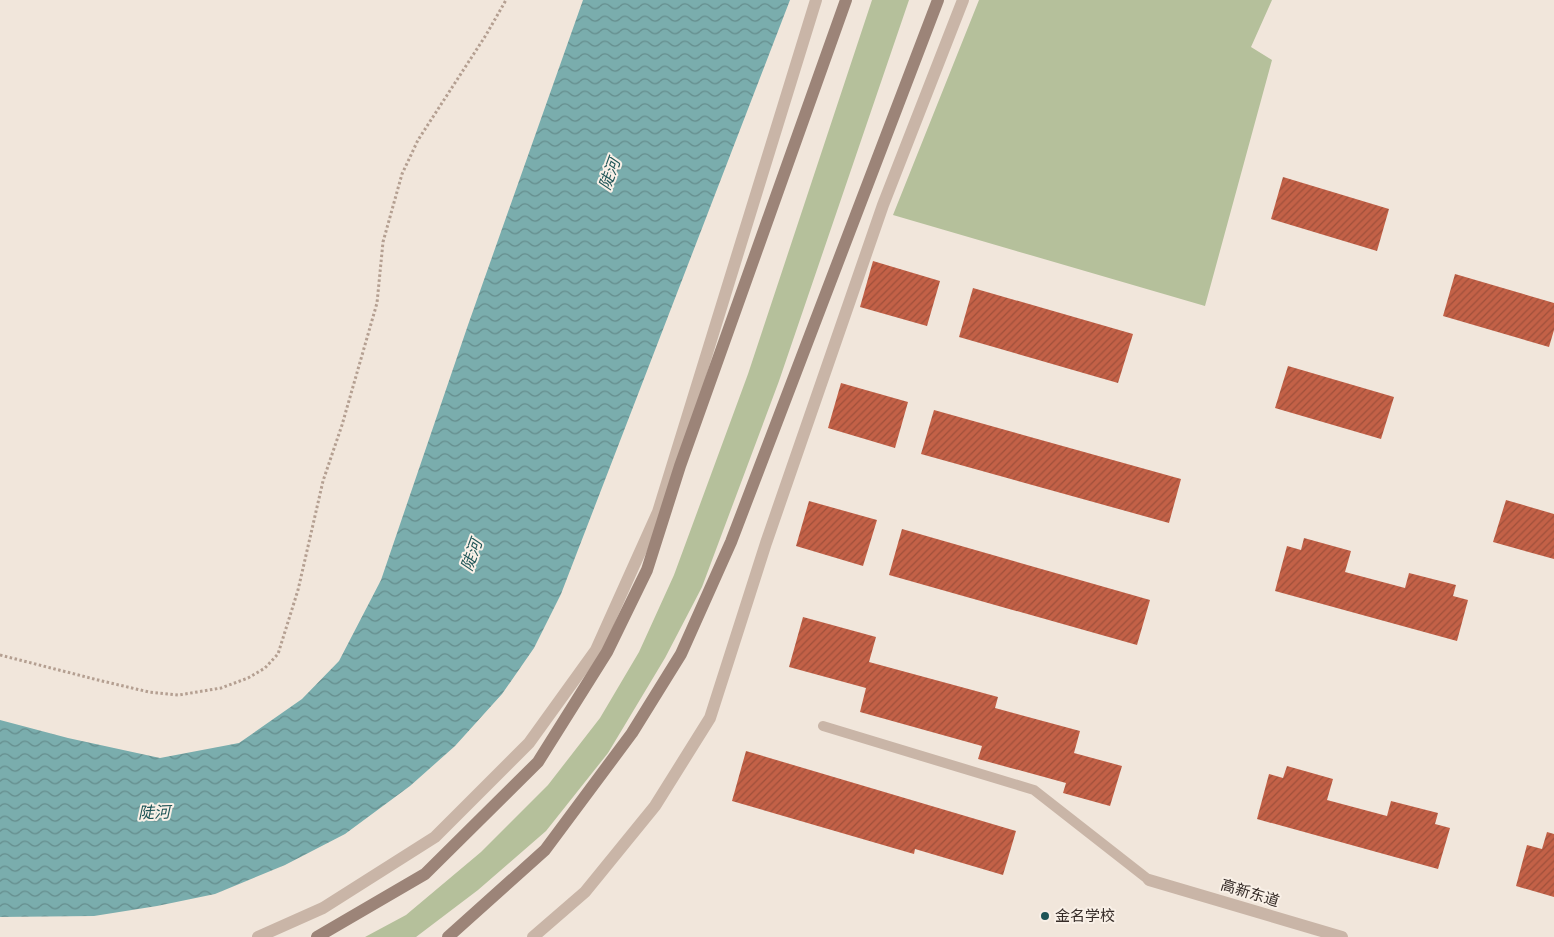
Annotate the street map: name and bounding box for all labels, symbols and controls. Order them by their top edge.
water label: 陡河 [595,153,625,192]
water label: 陡河 [457,534,487,573]
water label: 陡河 [138,802,173,823]
street label: 高新东道 [1219,876,1281,910]
place label: 金名学校 [1055,907,1115,925]
marker: 金名学校 [1039,910,1051,922]

